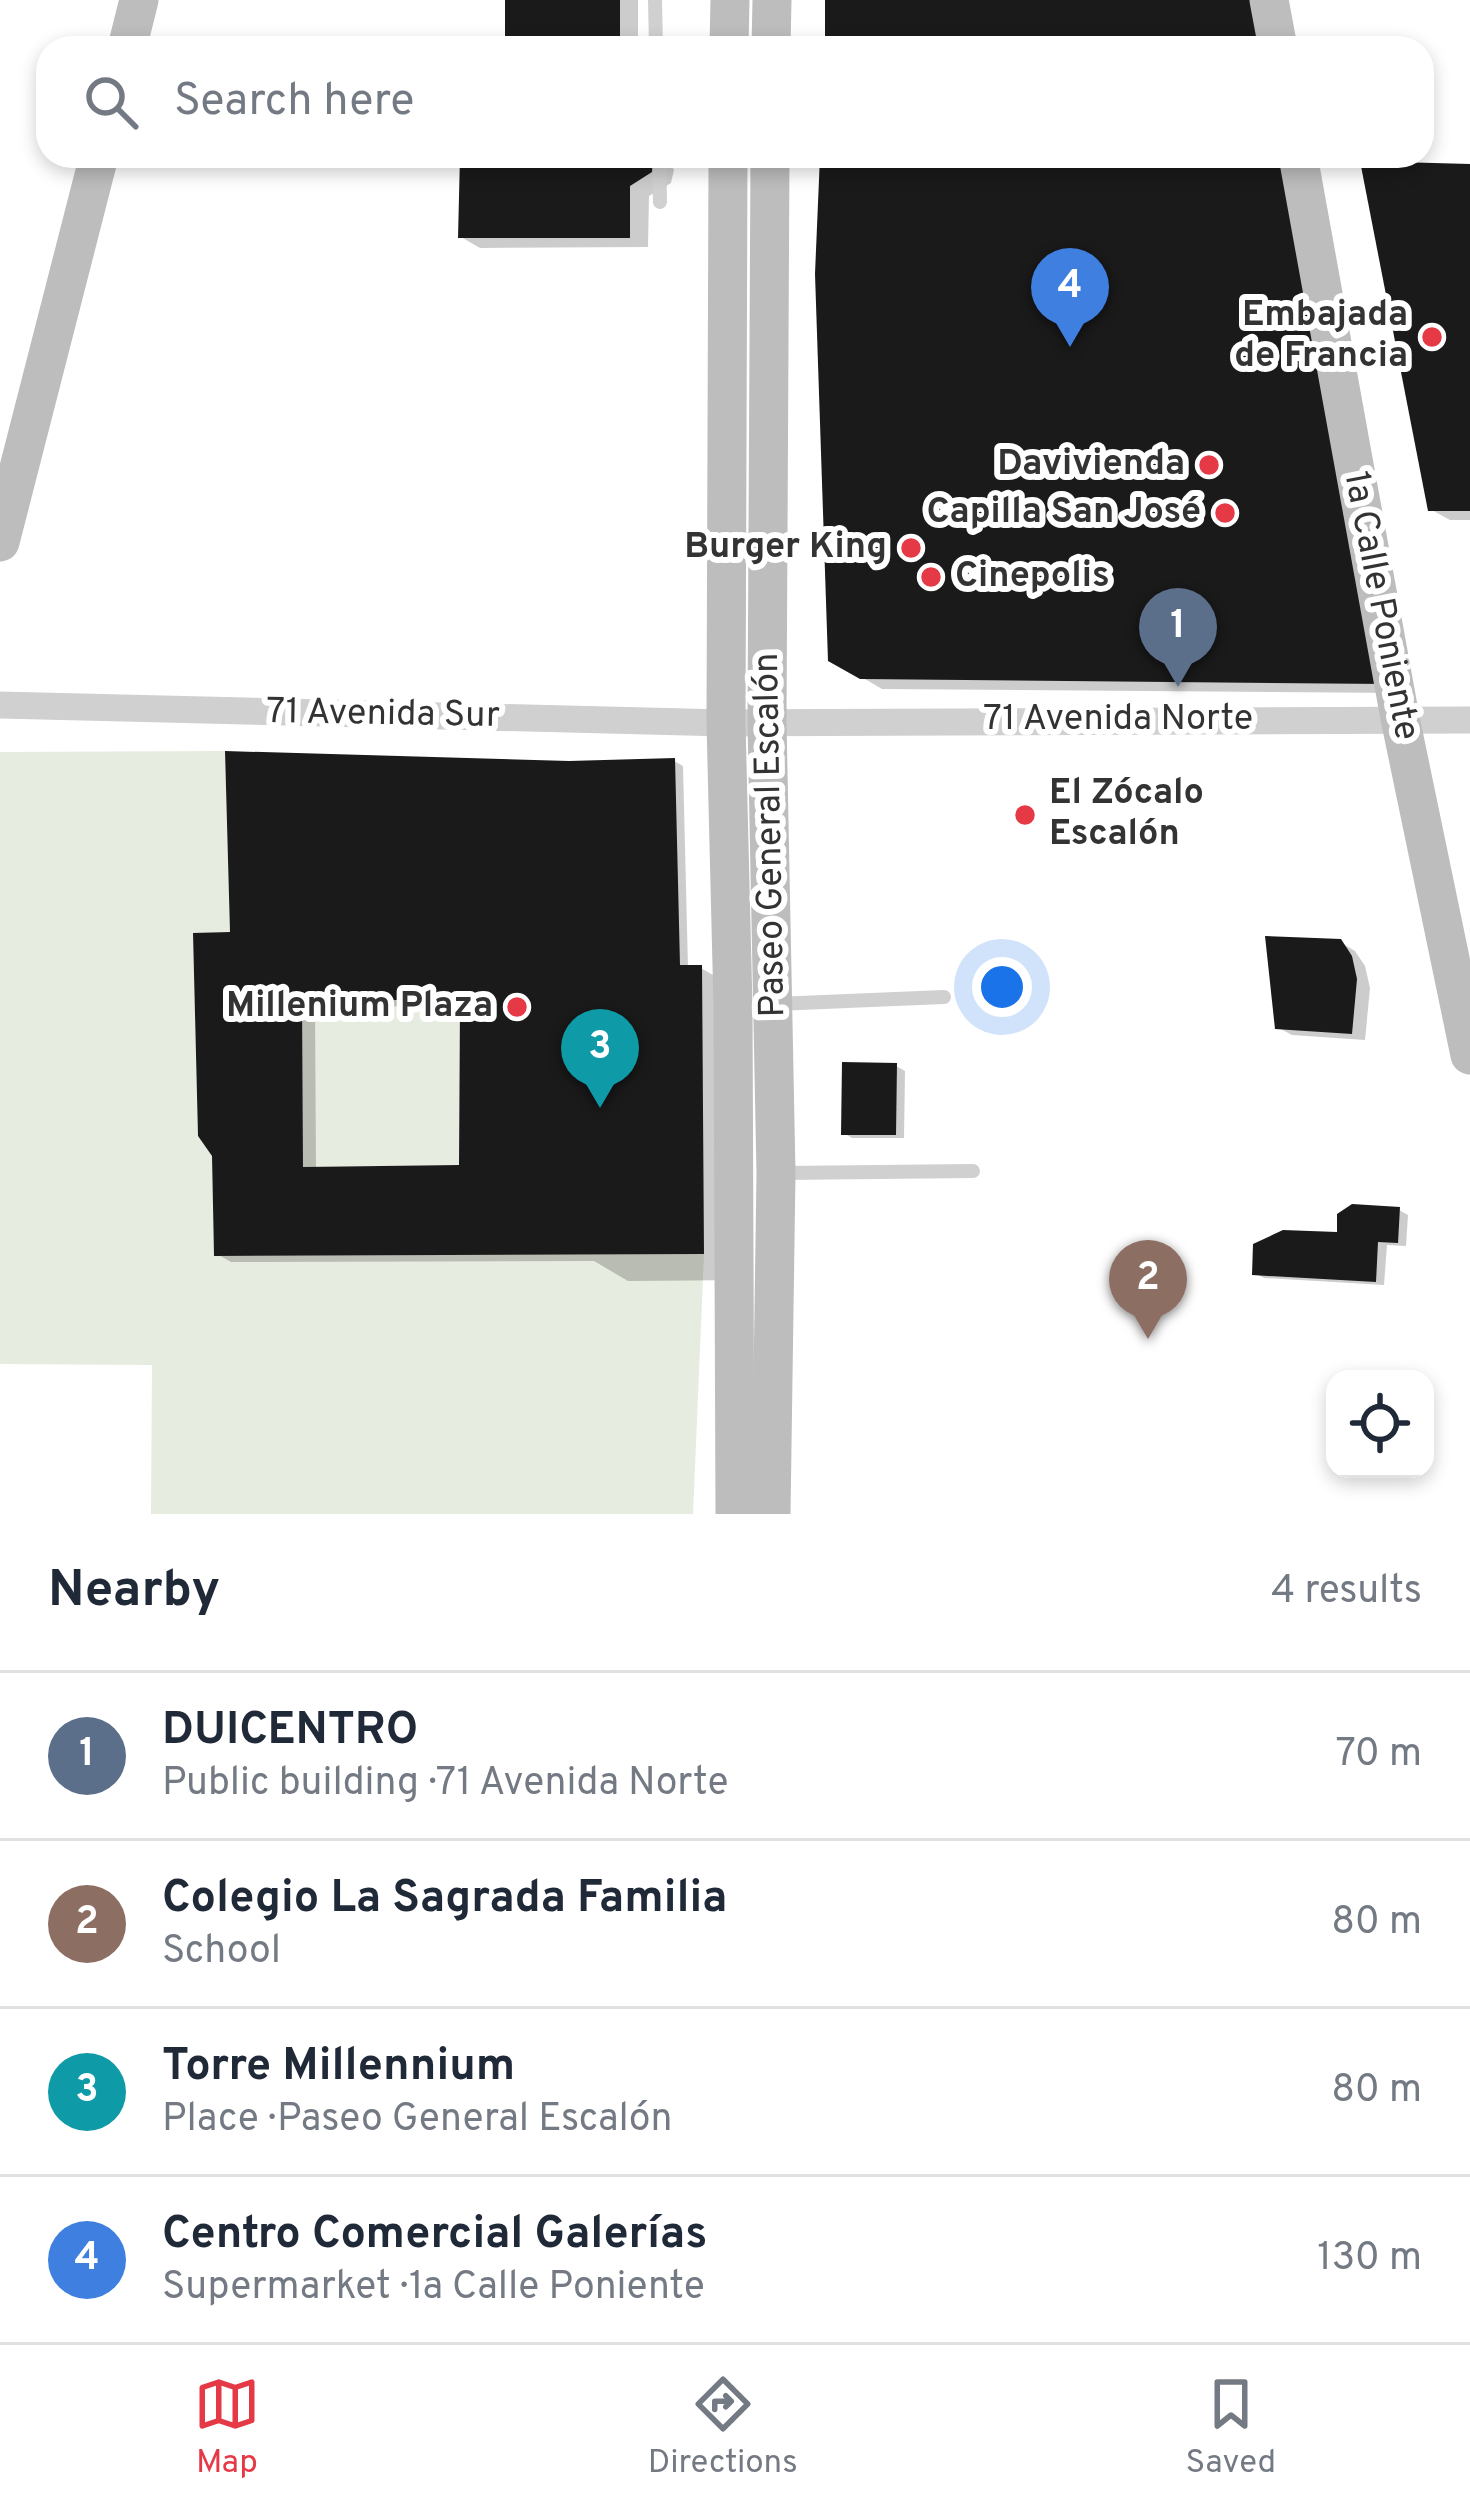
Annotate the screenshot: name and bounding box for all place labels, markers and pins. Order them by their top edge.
pin: 4 [1031,248,1109,347]
place label: Embajada de Francia [1234,293,1408,380]
marker: Embajada de Francia [1419,324,1445,350]
place label: Davivienda [997,442,1185,488]
marker: Davivienda [1196,452,1222,478]
place label: Capilla San José [927,490,1201,536]
marker: Capilla San José [1212,500,1238,526]
place label: Burger King [684,525,887,571]
marker: Burger King [898,535,924,561]
place label: Cinepolis [955,554,1110,600]
marker: Cinepolis [918,564,944,590]
pin: 1 [1139,588,1217,687]
place label: El Zócalo Escalón [1049,771,1204,858]
marker: El Zócalo Escalón [1012,802,1038,828]
place label: Millenium Plaza [226,984,493,1030]
marker: Millenium Plaza [504,994,530,1020]
pin: 3 [561,1009,639,1108]
pin: 2 [1109,1240,1187,1339]

